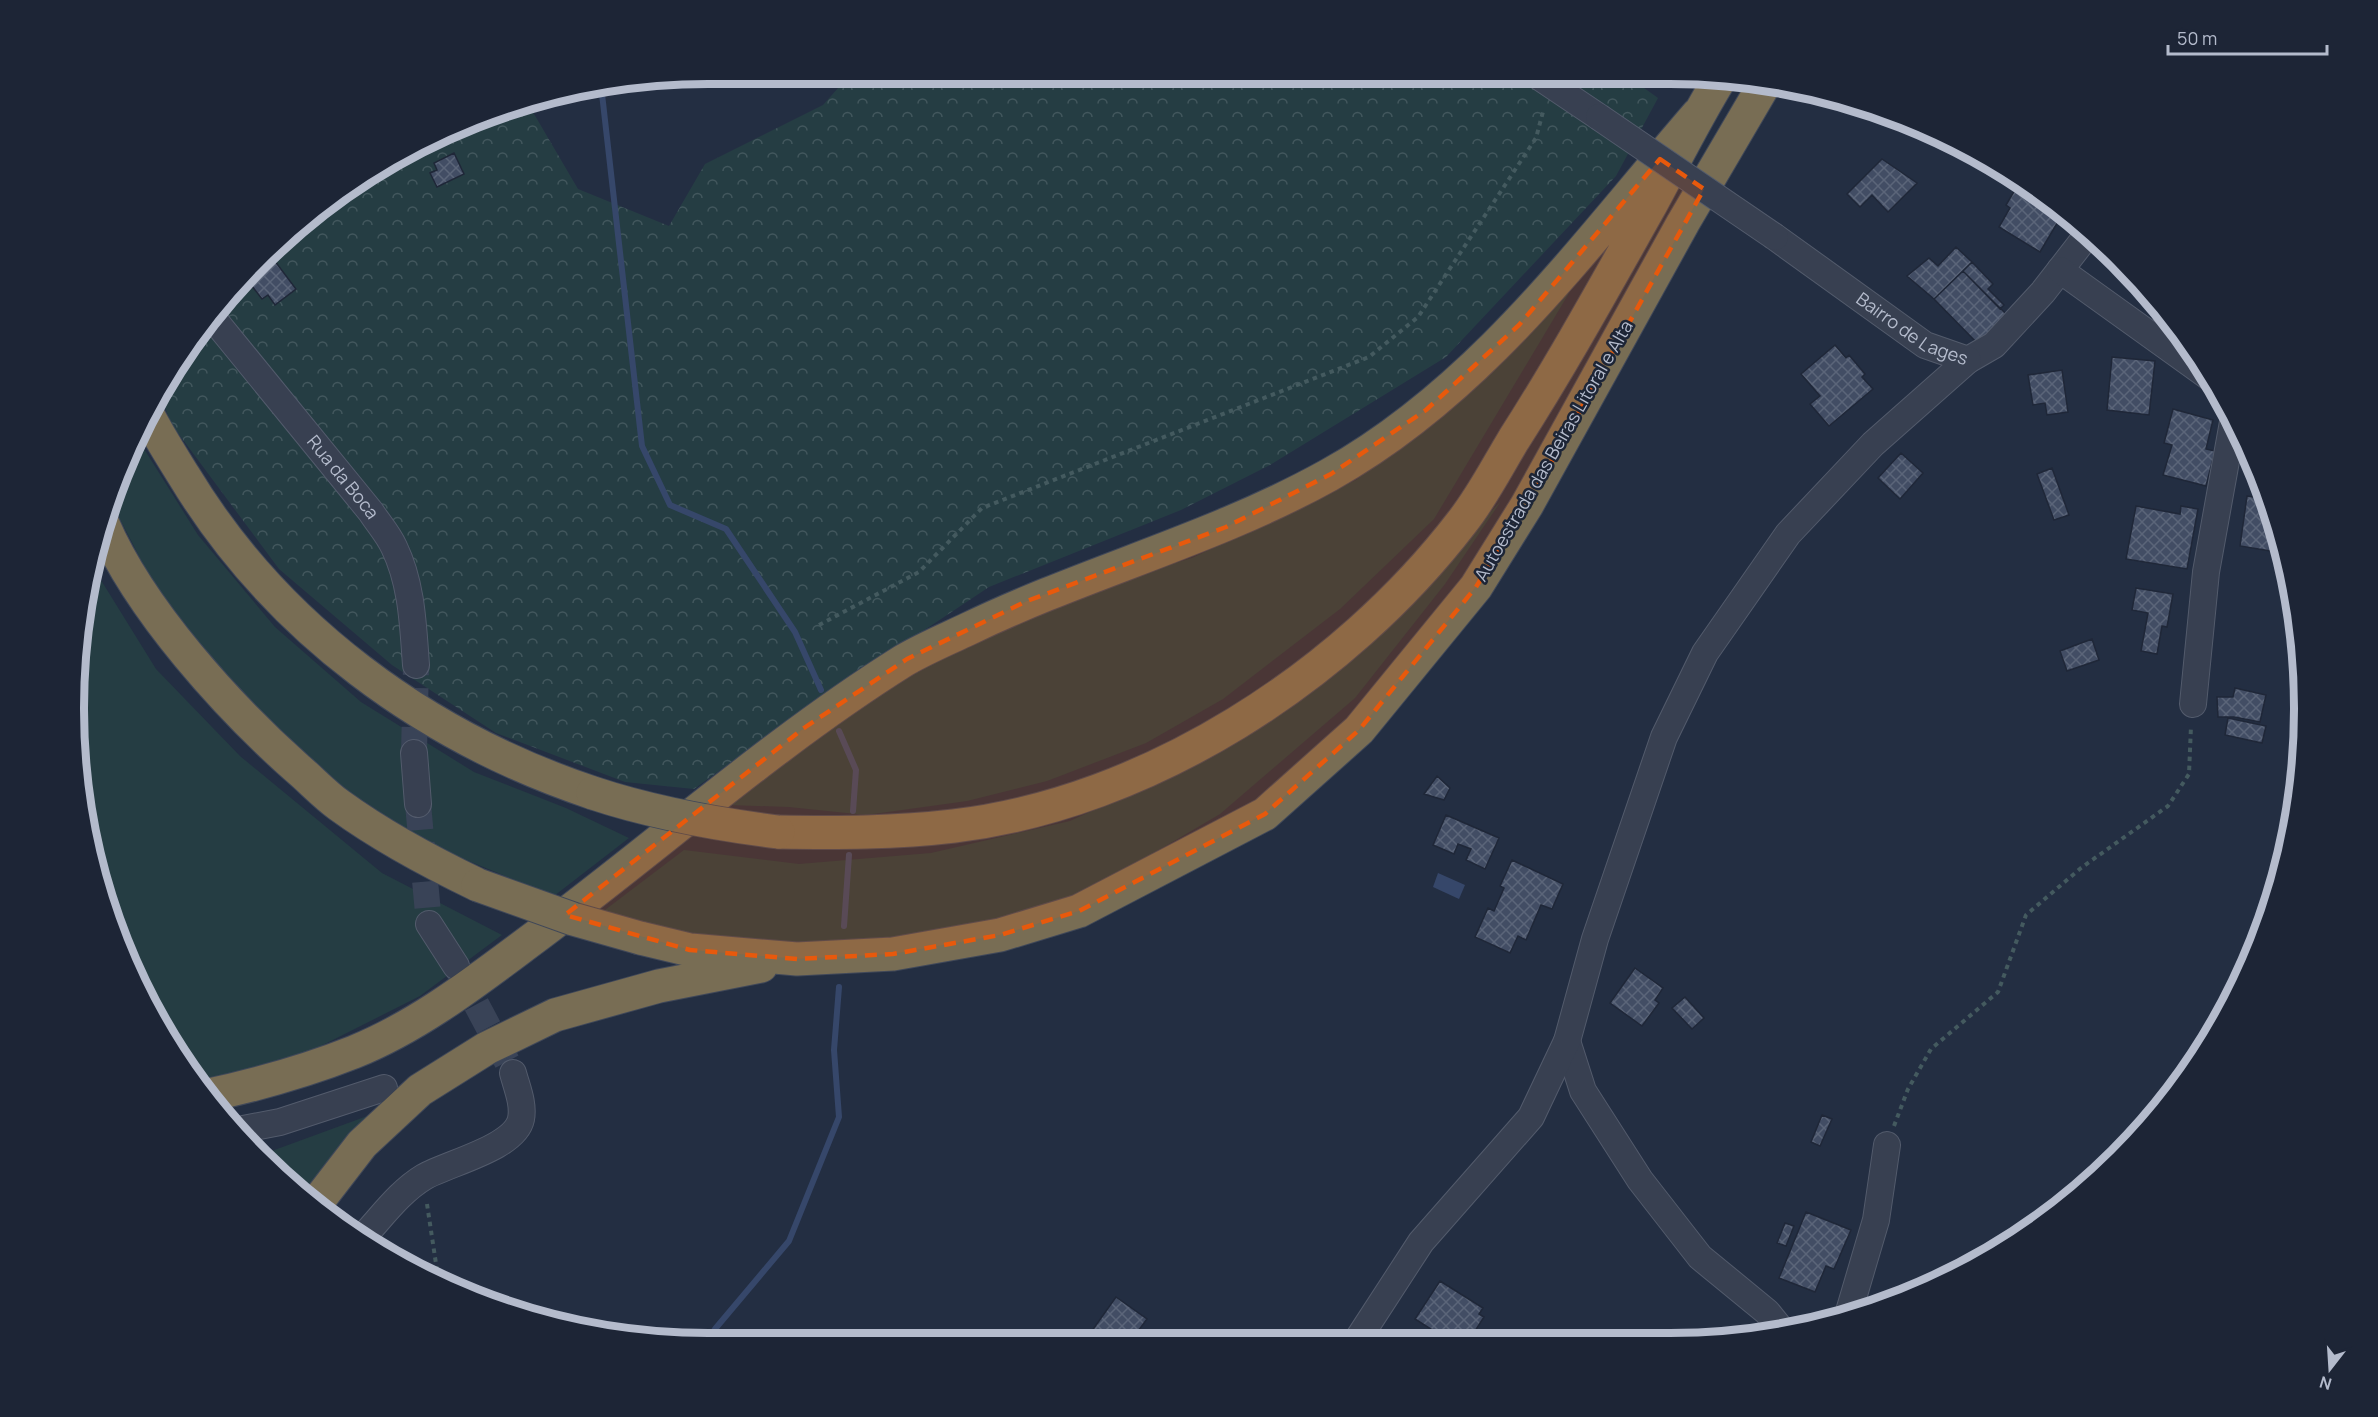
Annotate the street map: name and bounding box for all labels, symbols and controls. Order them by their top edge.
scale bar [2168,18,2327,56]
text: 50 m [2177,26,2217,50]
street label: Bairro de Lages [1852,286,1971,370]
street label: Autoestrada das Beiras Litoral e Alta [1468,316,1638,585]
street label: Rua da Boca [302,430,385,523]
north arrow [2300,1339,2360,1399]
text: N [2317,1371,2334,1396]

